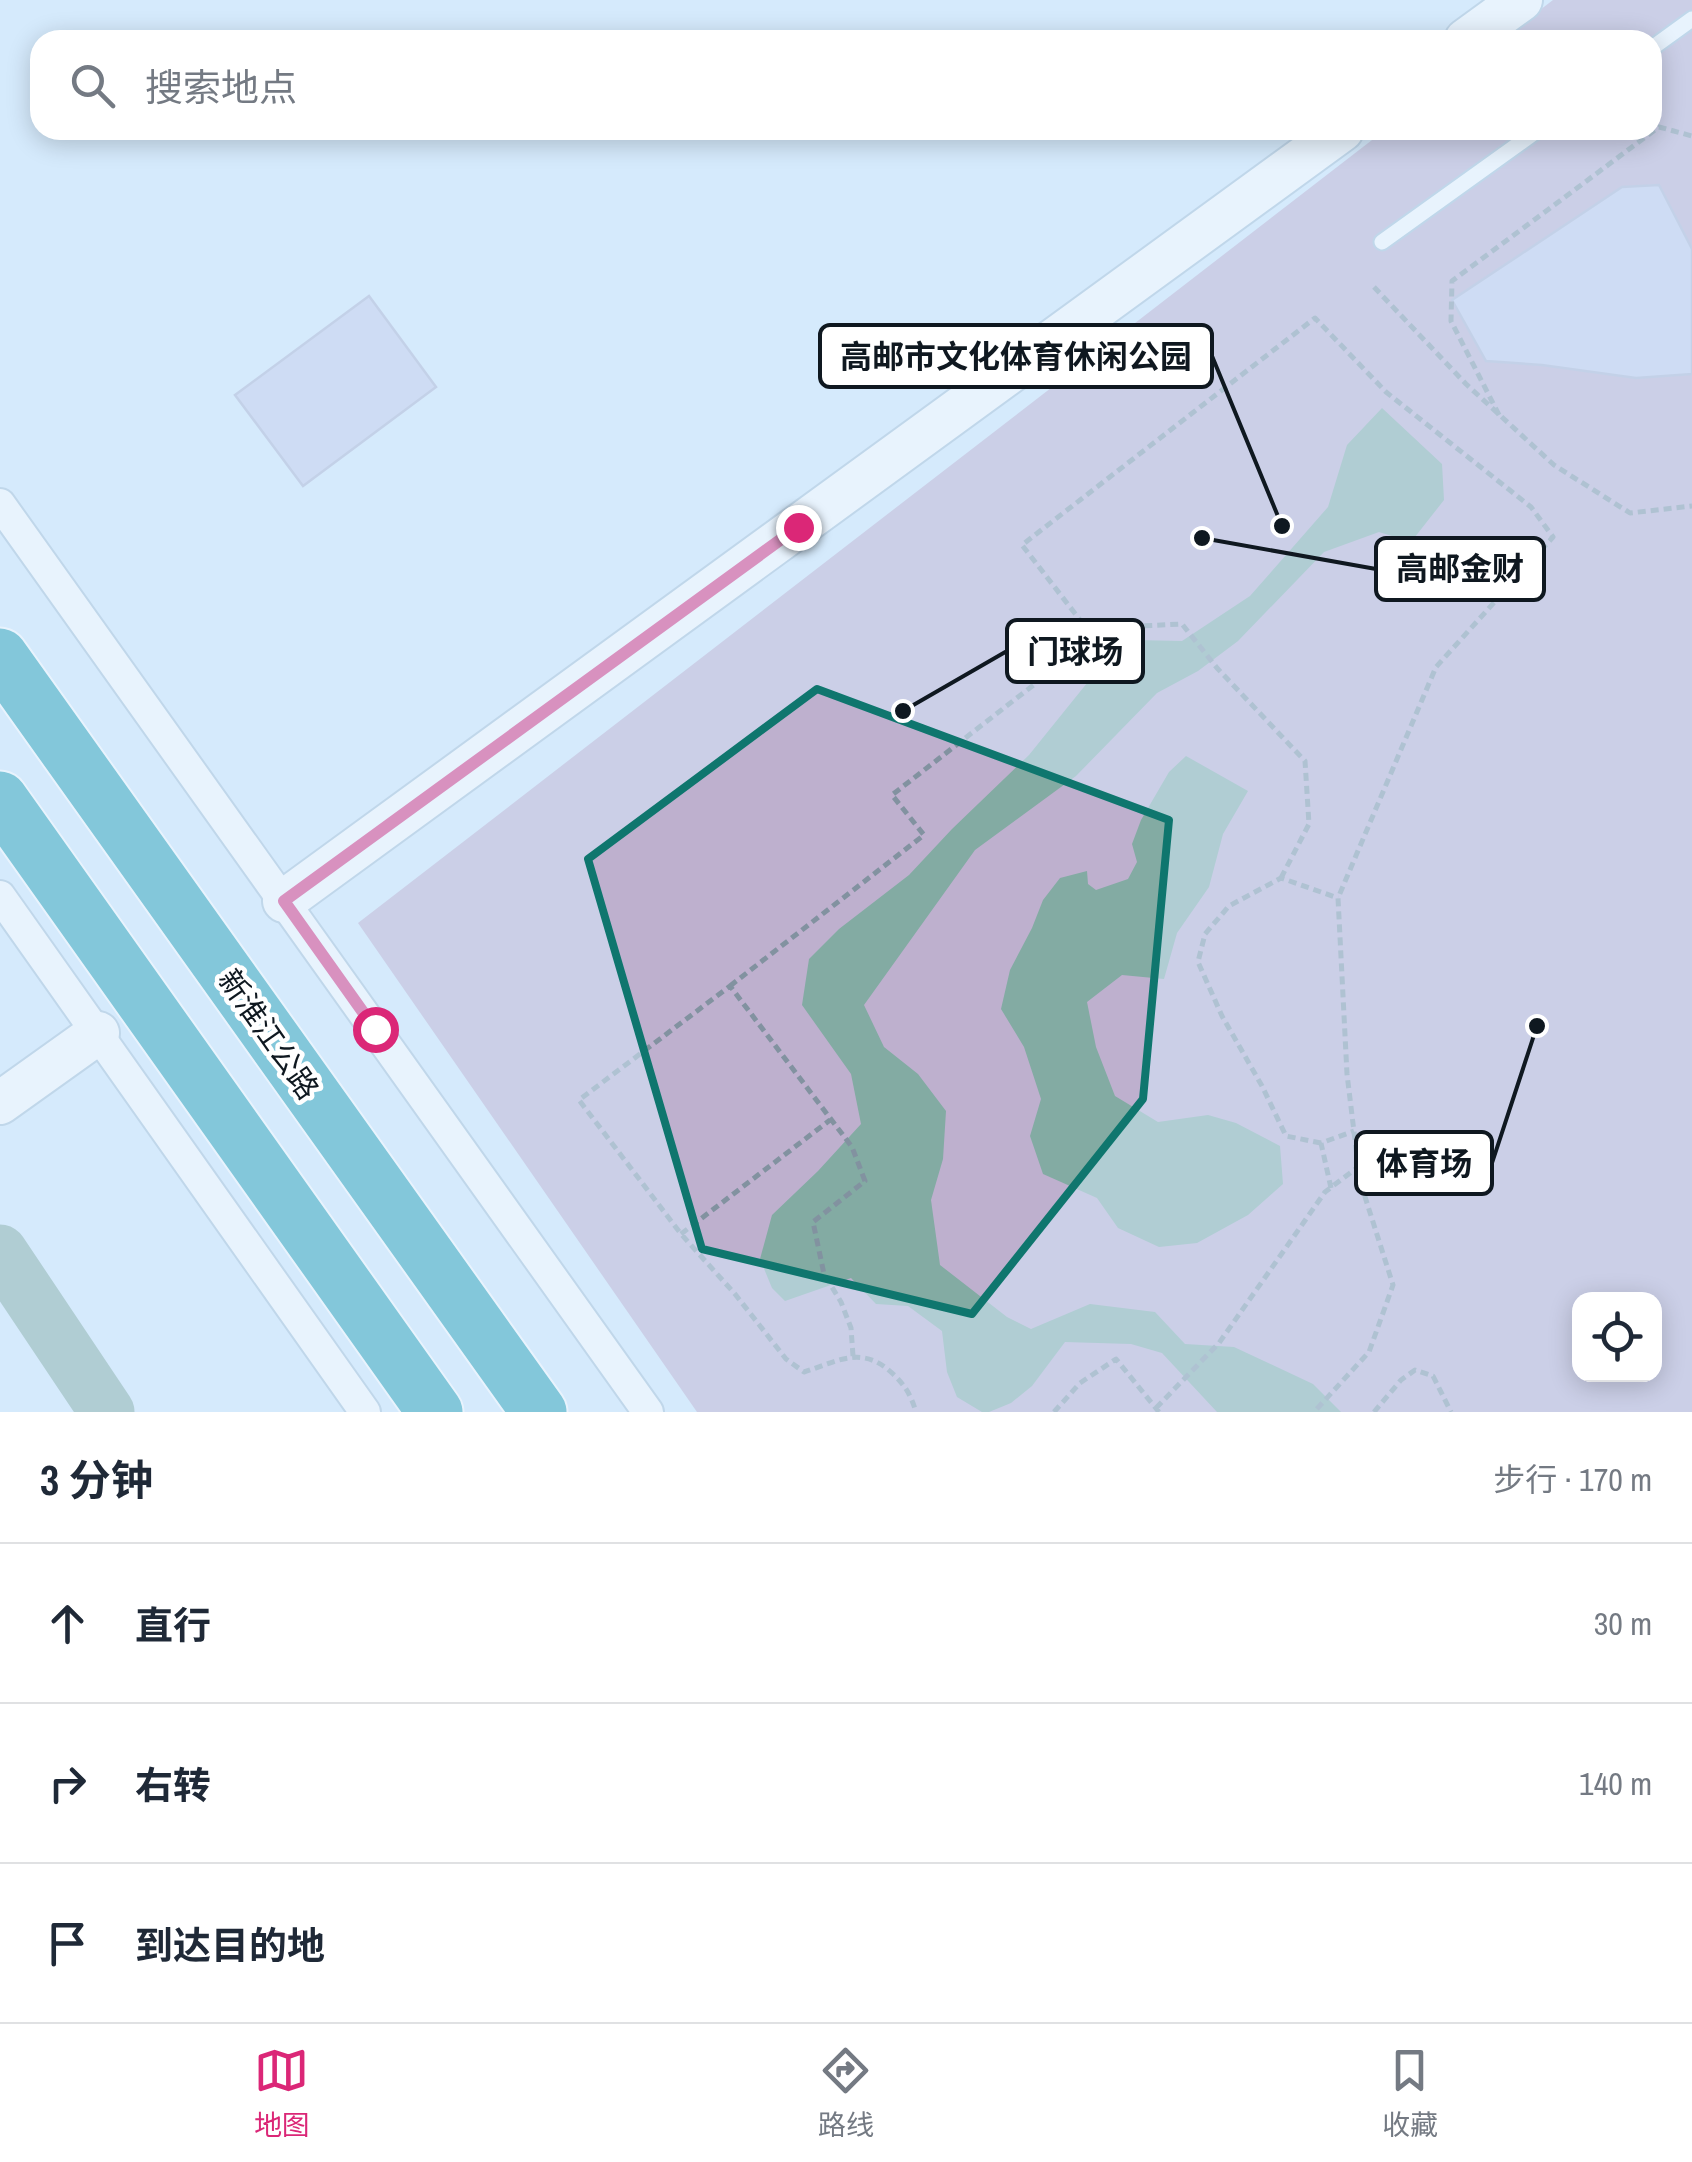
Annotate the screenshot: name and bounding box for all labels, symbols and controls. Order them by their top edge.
search box [30,30,1662,140]
icon: search [65,58,120,113]
text: 搜索地点 [145,62,297,113]
callout: 高邮市文化体育休闲公园 [820,325,1212,387]
text: 高邮市文化体育休闲公园 [840,335,1192,378]
route end [776,505,822,551]
callout: 高邮金财 [1376,538,1544,600]
text: 高邮金财 [1396,547,1524,590]
callout: 门球场 [1007,620,1143,682]
text: 门球场 [1027,630,1123,673]
street label: 新淮江公路 [210,961,328,1107]
route start [353,1007,399,1053]
callout: 体育场 [1356,1132,1492,1194]
text: 体育场 [1376,1142,1472,1185]
map controls [1572,1292,1662,1382]
button: locate [1572,1292,1662,1382]
text: 3 分钟 [40,1452,153,1508]
text: 步行 · 170 m [1493,1458,1652,1501]
icon: ahead [40,1596,95,1651]
text: 直行 [135,1600,211,1651]
text: 30 m [1594,1602,1652,1645]
icon: right [40,1756,95,1811]
text: 右转 [135,1760,211,1811]
text: 140 m [1579,1762,1652,1805]
icon: arrive [40,1916,95,1971]
text: 到达目的地 [135,1920,325,1971]
tab: 地图 [254,2043,310,2144]
tab: 路线 [818,2043,874,2144]
tab: 收藏 [1382,2043,1438,2144]

